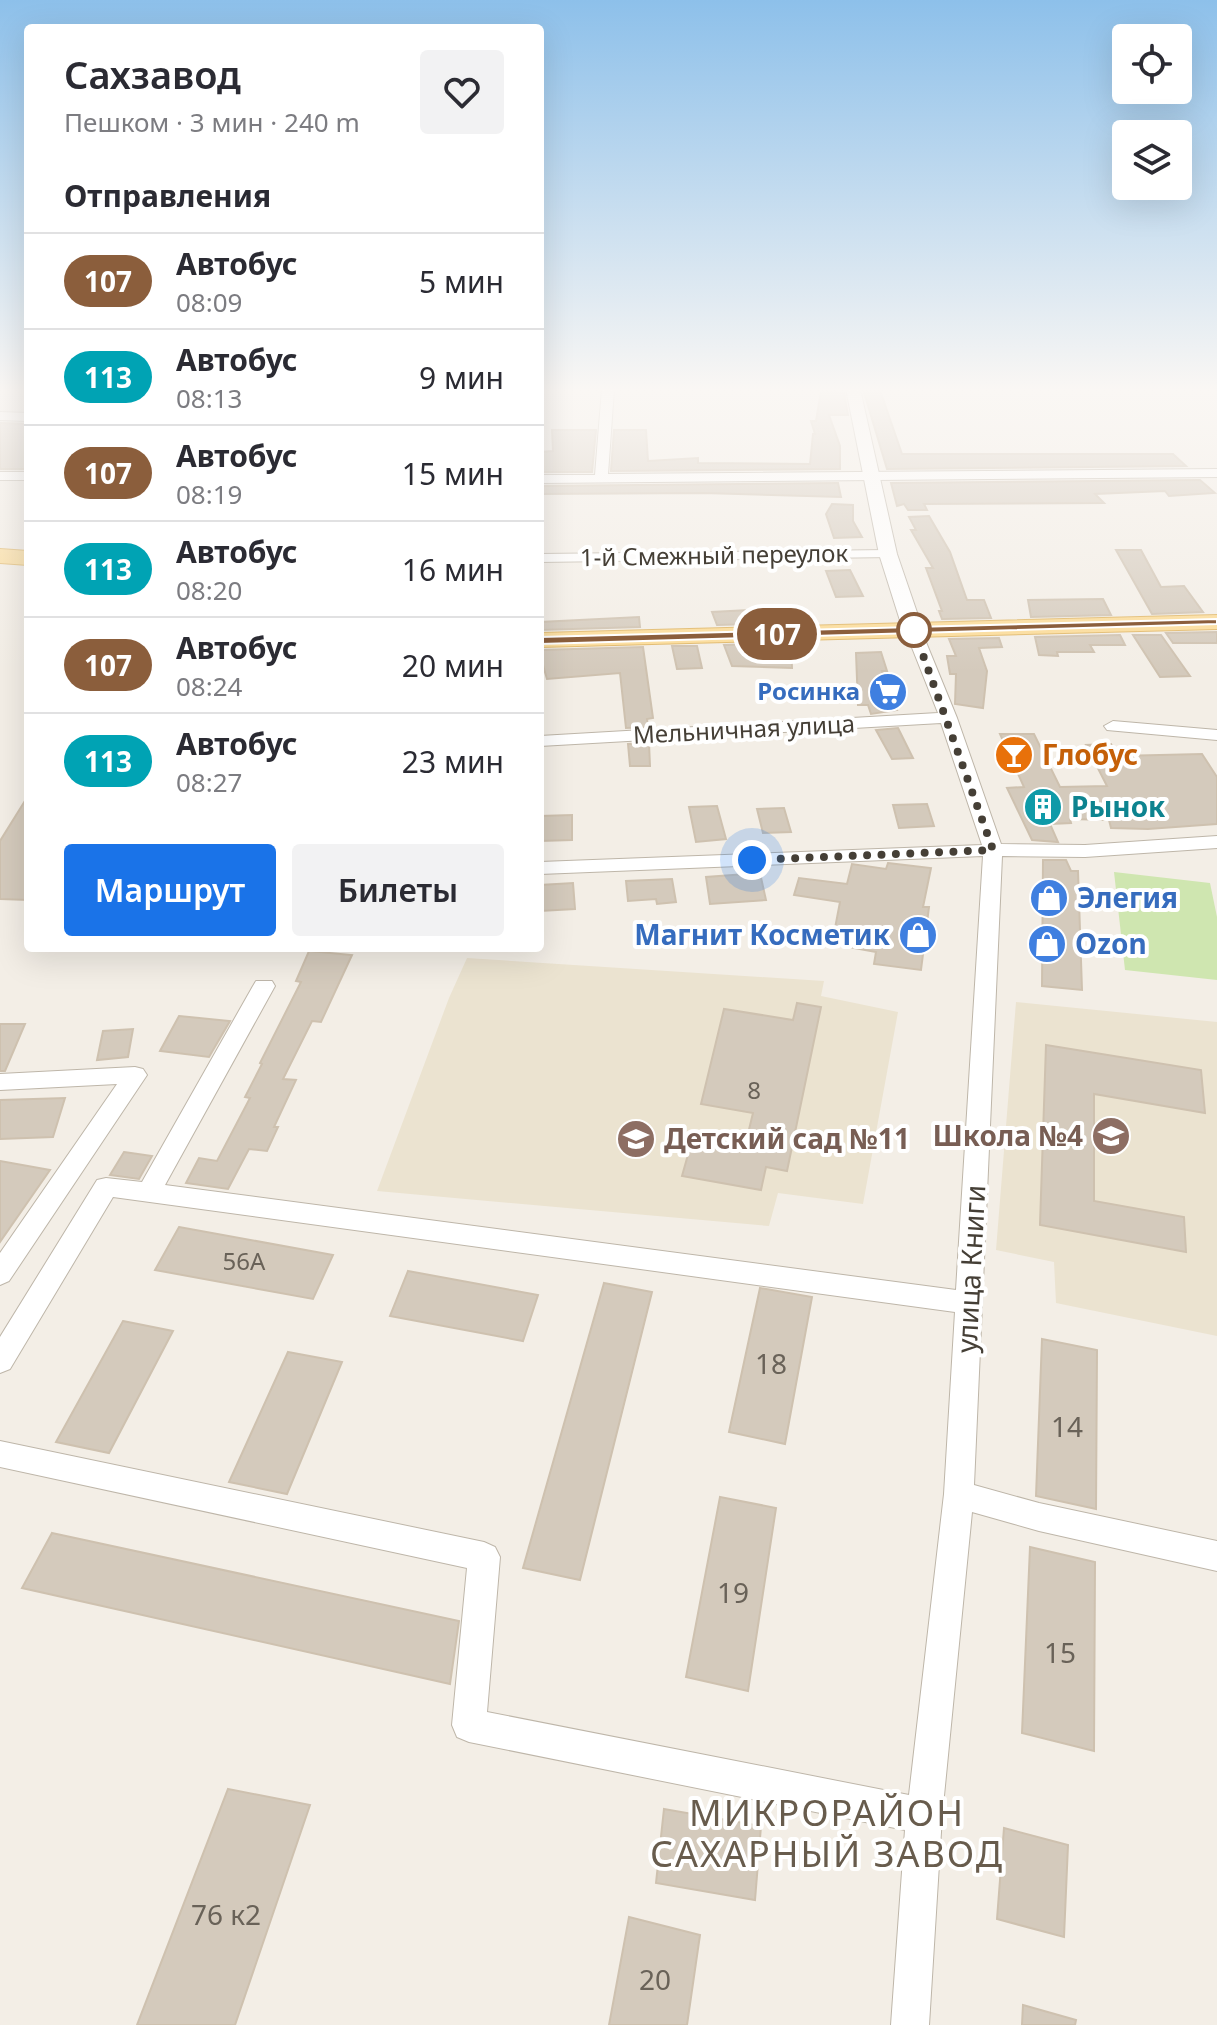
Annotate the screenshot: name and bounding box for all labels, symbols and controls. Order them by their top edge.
map controls [1112,24,1192,200]
button: locate [1112,24,1192,104]
text: Сахзавод [64,48,241,100]
button: heart [420,50,504,134]
text: Пешком · 3 мин · 240 m [64,104,360,140]
button: layers [1112,120,1192,200]
text: Отправления [64,175,271,216]
text: Автобус [176,243,298,284]
text: 5 мин [419,261,504,302]
text: 107 [84,262,132,300]
text: 08:09 [176,284,242,320]
text: Автобус [176,339,298,380]
text: 9 мин [419,357,504,398]
text: 113 [84,358,132,396]
text: 08:13 [176,380,242,416]
text: Автобус [176,435,298,476]
text: 15 мин [402,453,504,494]
text: 107 [84,454,132,492]
text: 08:19 [176,476,242,512]
text: Автобус [176,531,298,572]
street label: 1-й Смежный переулок [579,536,849,573]
text: 16 мин [402,549,504,590]
text: 113 [84,550,132,588]
text: 08:20 [176,572,242,608]
line badge: 107 [731,608,823,660]
unlabelled marker [897,613,931,647]
text: 107 [753,615,801,653]
text: Автобус [176,627,298,668]
text: 20 мин [402,645,504,686]
text: 107 [84,646,132,684]
text: 08:24 [176,668,242,704]
supermarket icon: Росинка [867,671,909,713]
place label: Росинка [757,674,860,707]
street label: Мельничная улица [632,706,856,751]
text: Автобус [176,723,298,764]
bar icon: Глобус [993,734,1035,776]
place label: Глобус [1042,735,1138,773]
text: 23 мин [402,741,504,782]
text: 113 [84,742,132,780]
text: 08:27 [176,764,242,800]
building icon: Рынок [1022,786,1064,828]
place label: Рынок [1071,787,1166,825]
your location [732,840,772,880]
button: Маршрут [64,844,276,936]
button: Билеты [292,844,504,936]
shop icon: Элегия [1028,877,1070,919]
place label: Элегия [1077,878,1178,916]
shop icon: Магнит Косметик [897,914,939,956]
place label: Магнит Косметик [634,915,891,953]
shop icon: Ozon [1026,923,1068,965]
place label: Ozon [1075,924,1147,962]
house number: 8 [747,1073,761,1106]
school or university icon: Школа №4 [1090,1115,1132,1157]
place label: Школа №4 [933,1116,1083,1154]
school or university icon: Детский сад №11 [615,1118,657,1160]
place label: Детский сад №11 [664,1119,910,1157]
street label: улица Книги [947,1184,993,1354]
house number: 56А [223,1244,266,1277]
house number: 18 [755,1344,787,1382]
house number: 14 [1051,1407,1083,1445]
house number: 19 [717,1573,749,1611]
house number: 15 [1044,1633,1076,1671]
district label: МИКРОРАЙОН САХАРНЫЙ ЗАВОД [650,1788,1004,1878]
house number: 76 к2 [191,1895,261,1933]
house number: 20 [639,1960,671,1998]

